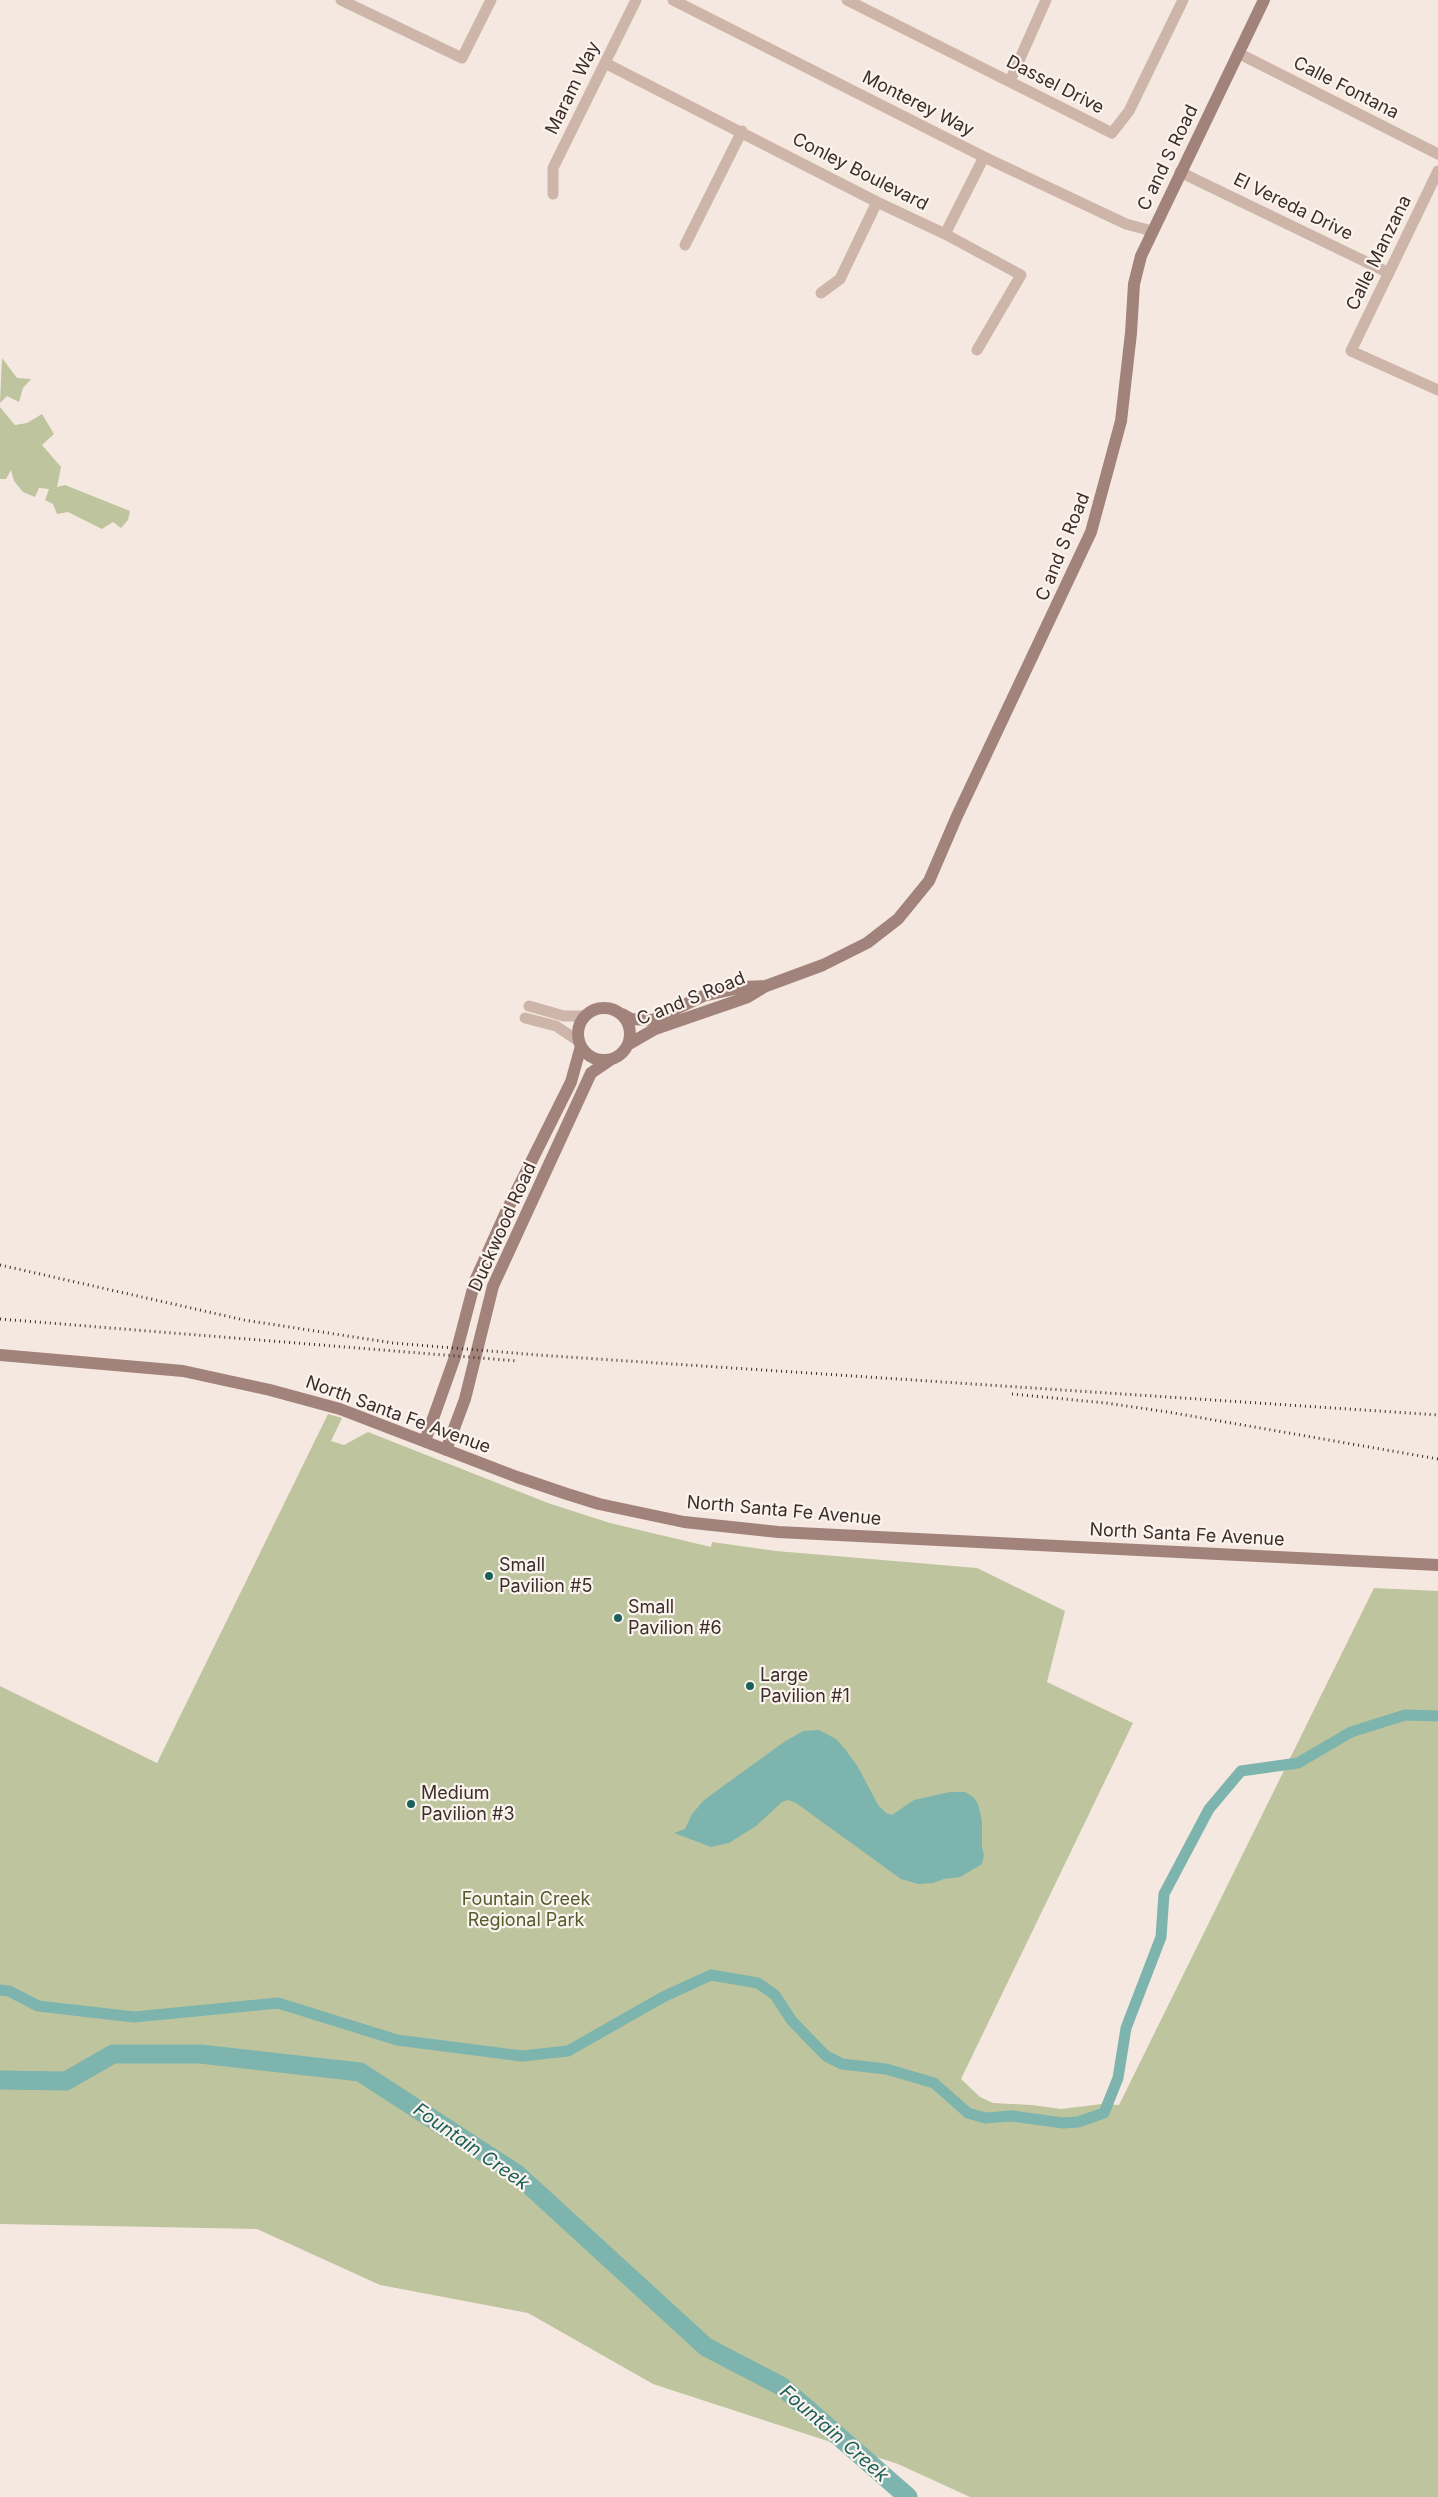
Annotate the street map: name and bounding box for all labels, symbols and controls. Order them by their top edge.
street label: Maram Way [541,38,605,138]
street label: Dassel Drive [1003,51,1107,119]
street label: Calle Fontana [1290,52,1402,124]
street label: Monterey Way [859,67,977,141]
street label: C and S Road [1133,102,1203,214]
street label: Conley Boulevard [788,128,932,216]
street label: El Vereda Drive [1230,169,1356,245]
street label: Calle Manzana [1342,192,1416,314]
street label: C and S Road [1031,490,1095,604]
street label: C and S Road [634,967,748,1031]
street label: Duckwood Road [465,1159,541,1295]
street label: North Santa Fe Avenue [303,1371,493,1459]
street label: North Santa Fe Avenue [686,1492,882,1530]
street label: North Santa Fe Avenue [1089,1519,1285,1551]
place label: Small Pavilion #5 [499,1555,592,1598]
marker: Small Pavilion #5 [483,1570,495,1582]
place label: Small Pavilion #6 [628,1597,722,1640]
marker: Small Pavilion #6 [612,1612,624,1624]
place label: Large Pavilion #1 [760,1665,850,1708]
marker: Large Pavilion #1 [744,1680,756,1692]
place label: Medium Pavilion #3 [421,1783,515,1826]
marker: Medium Pavilion #3 [405,1798,417,1810]
park label: Fountain Creek Regional Park [462,1889,590,1932]
water label: Fountain Creek [409,2099,533,2195]
water label: Fountain Creek [775,2381,893,2487]

